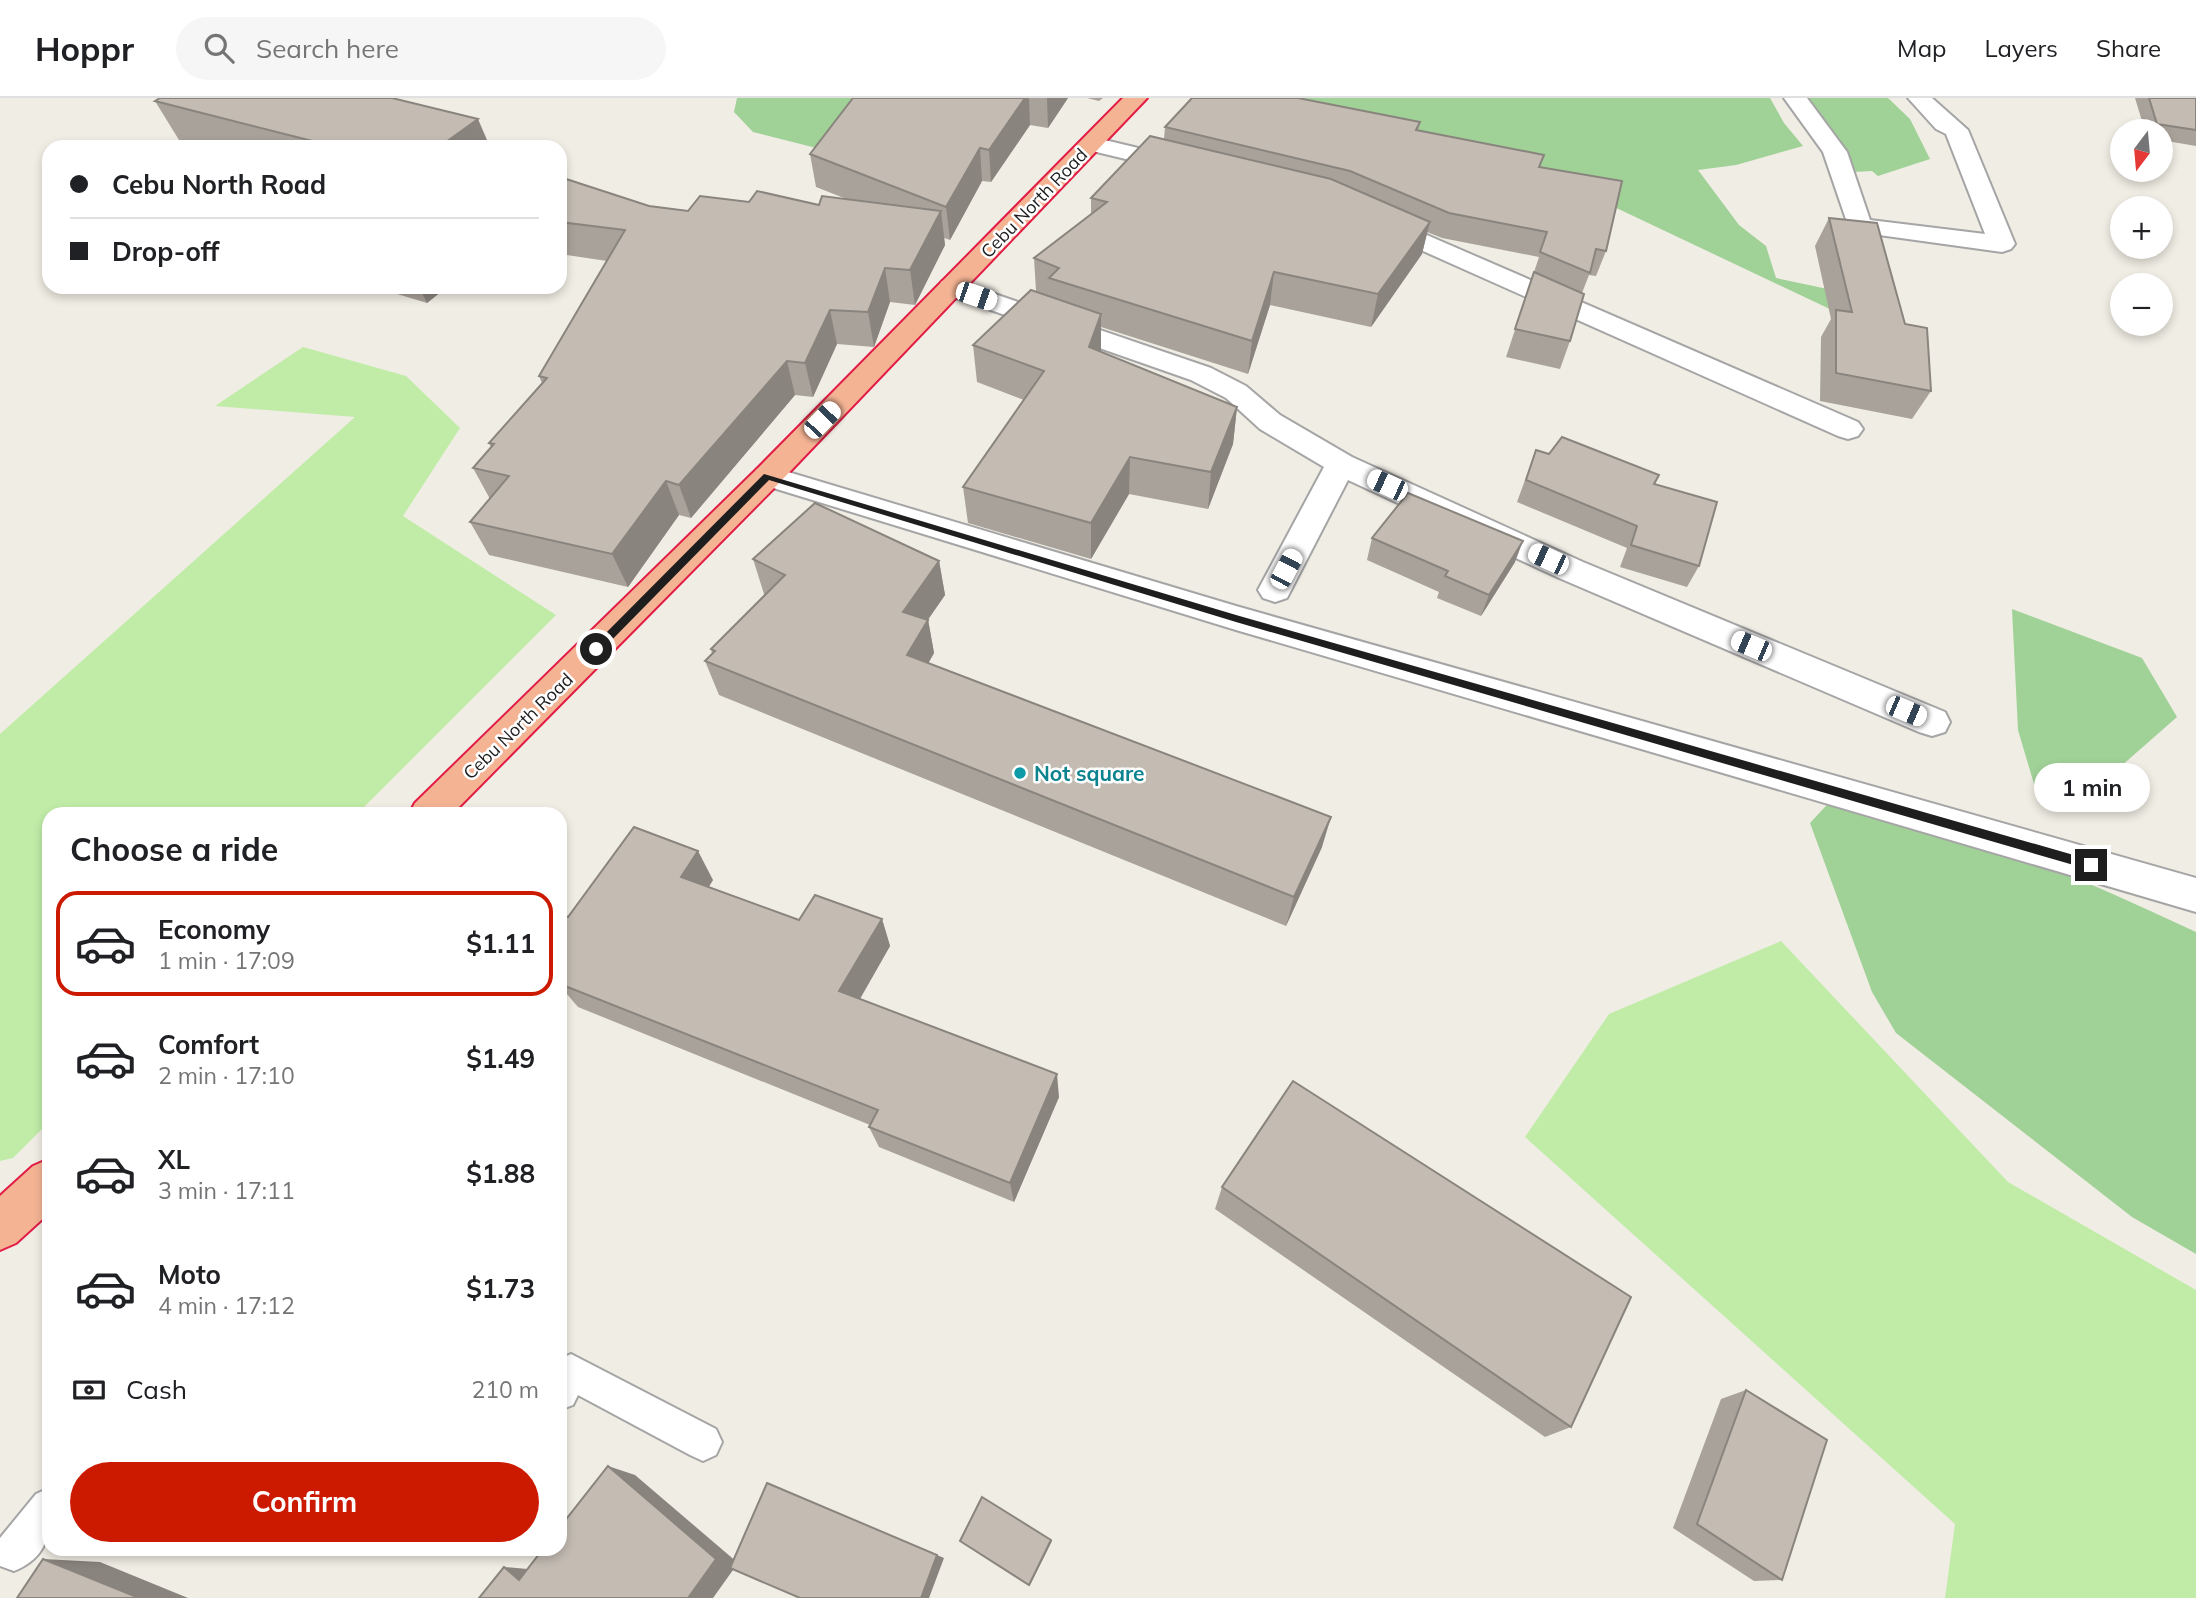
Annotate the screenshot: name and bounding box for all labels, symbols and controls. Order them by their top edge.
search box [176,17,666,80]
text: Hoppr [35,28,134,69]
icon: search [200,29,238,67]
text: Search here [256,32,399,65]
text: Map [1897,33,1946,63]
text: Layers [1984,33,2058,63]
text: Share [2096,33,2161,63]
north arrow [2110,119,2174,182]
map controls [2110,119,2173,336]
street label: Cebu North Road [976,143,1092,263]
text: Cebu North Road [112,168,326,201]
button: + [2110,196,2173,259]
text: Drop-off [112,235,219,268]
button: − [2110,273,2173,336]
car [953,279,1000,313]
car [800,398,845,442]
car [1364,467,1411,503]
car [1525,541,1572,577]
car [1267,546,1306,592]
car [1728,628,1775,664]
route start [580,633,612,665]
street label: Cebu North Road [458,668,578,784]
car [1883,693,1930,729]
place label: Not square [1034,760,1145,786]
callout: 1 min [2033,764,2149,812]
marker: Not square [1012,765,1028,781]
text: 1 min [2062,773,2122,802]
text: Choose a ride [70,829,278,869]
route end [2075,849,2107,881]
icon: car [74,912,137,975]
text: Economy [158,913,270,946]
text: $1.11 [466,927,535,960]
text: 1 min · 17:09 [158,946,295,975]
icon: car [74,1027,137,1090]
text: Comfort [158,1028,259,1061]
text: $1.49 [466,1042,535,1075]
text: 2 min · 17:10 [158,1061,295,1090]
icon: car [74,1142,137,1205]
text: XL [158,1143,190,1176]
text: $1.88 [466,1157,535,1190]
text: 3 min · 17:11 [158,1176,295,1205]
icon: car [74,1257,137,1320]
text: Moto [158,1258,221,1291]
text: $1.73 [466,1272,535,1305]
text: 4 min · 17:12 [158,1291,295,1320]
icon: cash [70,1371,108,1409]
text: Cash [126,1373,187,1406]
text: 210 m [471,1375,539,1404]
button: Confirm [70,1462,539,1542]

